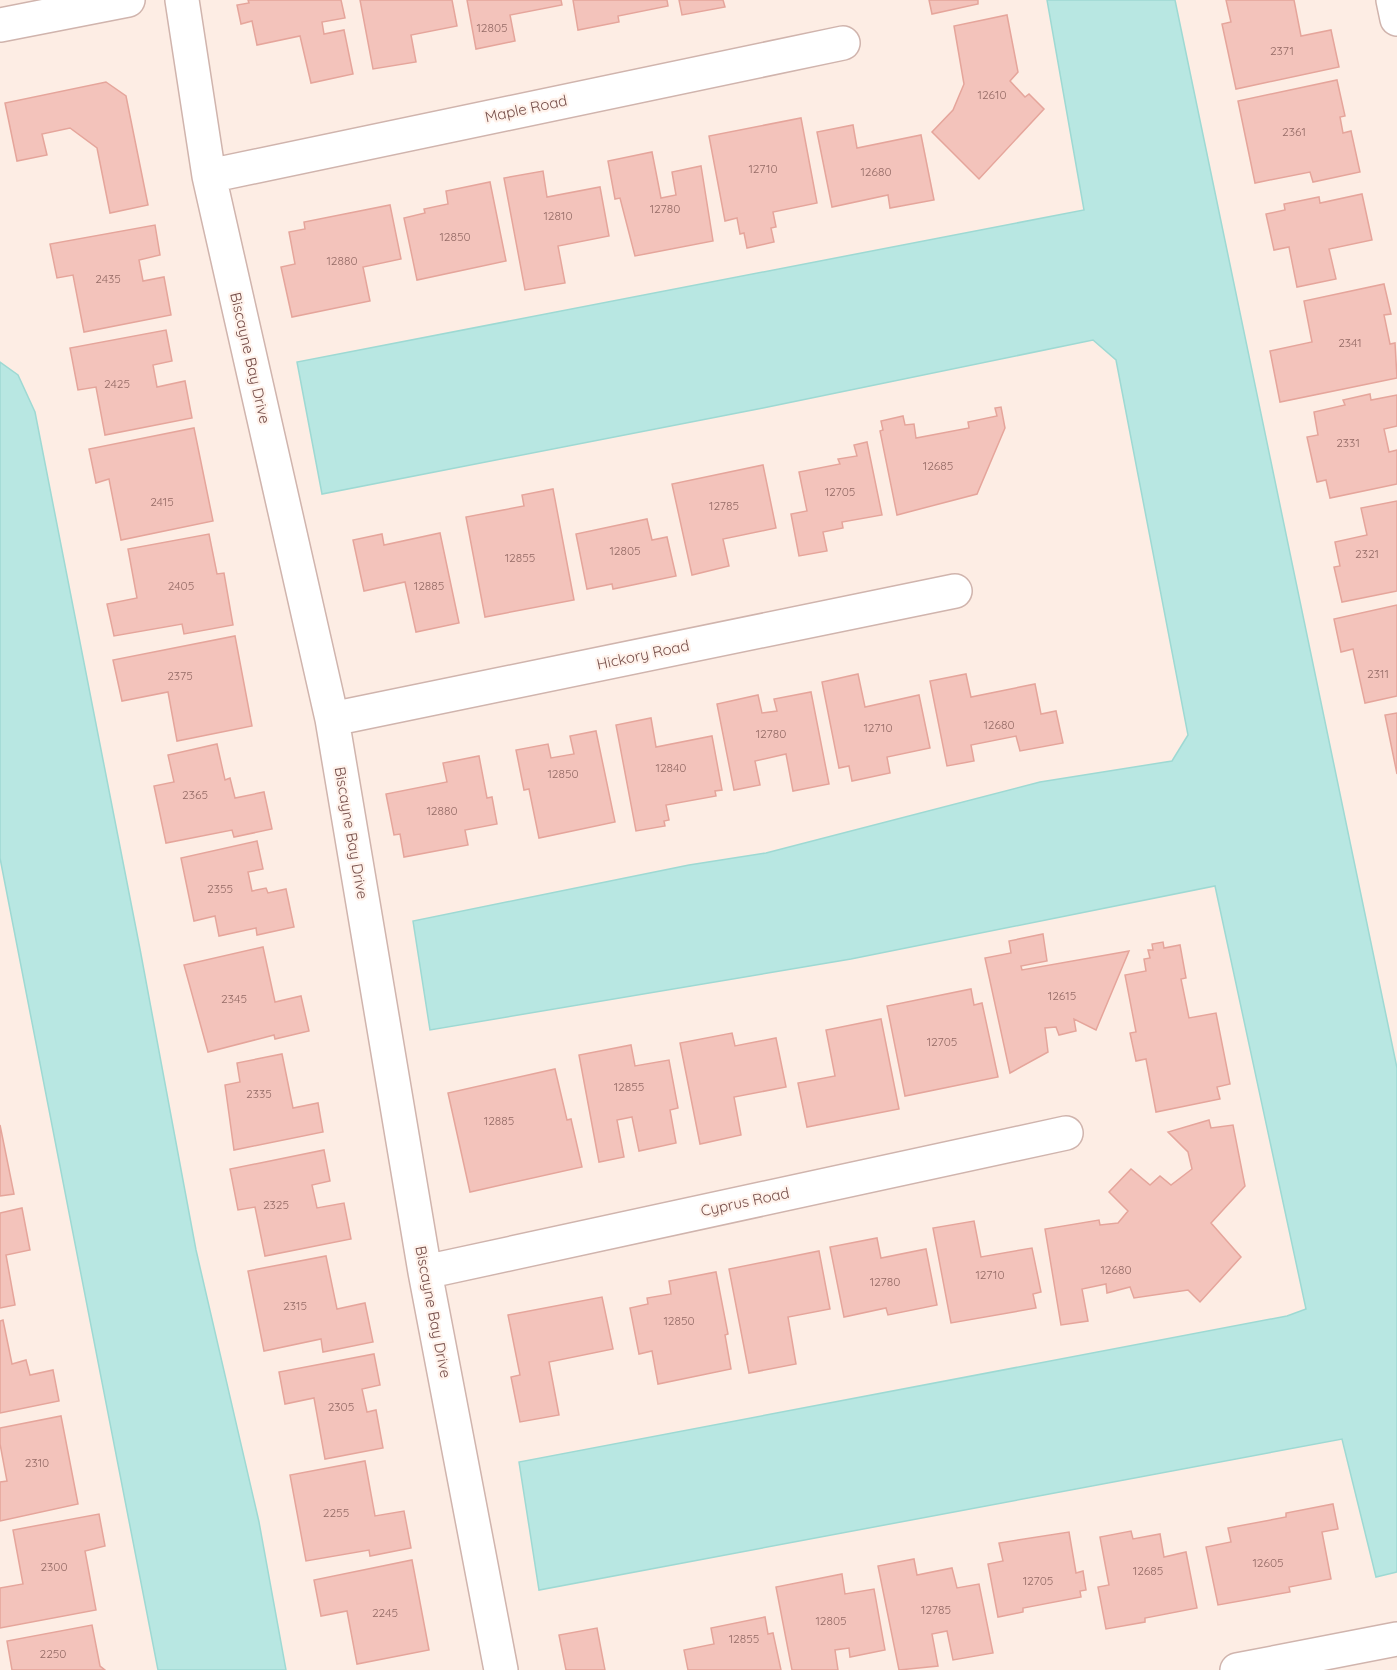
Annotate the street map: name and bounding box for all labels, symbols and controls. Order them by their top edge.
house number: 12805 [476,20,508,35]
house number: 2371 [1270,43,1294,58]
house number: 12610 [977,87,1007,102]
street label: Maple Road [483,91,569,127]
house number: 2361 [1282,124,1306,139]
house number: 12710 [748,161,778,176]
house number: 12680 [860,164,892,179]
house number: 12780 [650,201,680,216]
house number: 12810 [543,208,573,223]
house number: 12850 [439,229,471,244]
house number: 12880 [326,253,358,268]
house number: 2435 [95,271,121,286]
street label: Biscayne Bay Drive [226,290,275,425]
house number: 2341 [1338,335,1362,350]
house number: 2425 [104,376,130,391]
house number: 2331 [1336,435,1360,450]
house number: 12685 [923,458,953,473]
house number: 12705 [825,484,855,499]
house number: 2415 [150,494,174,509]
house number: 12785 [709,498,739,513]
house number: 12805 [609,543,641,558]
house number: 2321 [1355,546,1379,561]
house number: 12855 [505,550,535,565]
house number: 2405 [168,578,194,593]
house number: 12885 [414,578,444,593]
street label: Hickory Road [595,635,691,674]
house number: 2311 [1367,666,1389,681]
house number: 2375 [167,668,193,683]
house number: 12680 [983,717,1015,732]
house number: 12710 [863,720,893,735]
house number: 12780 [756,726,786,741]
house number: 12840 [655,760,687,775]
street label: Biscayne Bay Drive [330,765,373,901]
house number: 12850 [547,766,579,781]
house number: 2365 [182,787,208,802]
house number: 12880 [426,803,458,818]
house number: 2355 [207,881,233,896]
house number: 12615 [1048,988,1076,1003]
house number: 2345 [221,991,247,1006]
house number: 12705 [927,1034,957,1049]
house number: 12855 [614,1079,644,1094]
house number: 2335 [246,1086,272,1101]
house number: 12885 [484,1113,514,1128]
street label: Cyprus Road [699,1183,791,1220]
house number: 2325 [263,1197,289,1212]
street label: Biscayne Bay Drive [411,1244,456,1380]
house number: 12680 [1100,1262,1132,1277]
house number: 12710 [975,1267,1005,1282]
house number: 12780 [870,1274,900,1289]
house number: 2315 [283,1298,307,1313]
house number: 12850 [663,1313,695,1328]
house number: 2305 [328,1399,354,1414]
house number: 2310 [25,1455,49,1470]
house number: 2255 [323,1505,349,1520]
house number: 12605 [1252,1555,1284,1570]
house number: 2300 [40,1559,68,1574]
house number: 12685 [1133,1563,1163,1578]
house number: 12705 [1023,1573,1053,1588]
house number: 12785 [921,1602,951,1617]
house number: 2245 [372,1605,398,1620]
house number: 12805 [815,1613,847,1628]
house number: 12855 [729,1631,759,1646]
house number: 2250 [40,1646,66,1661]

